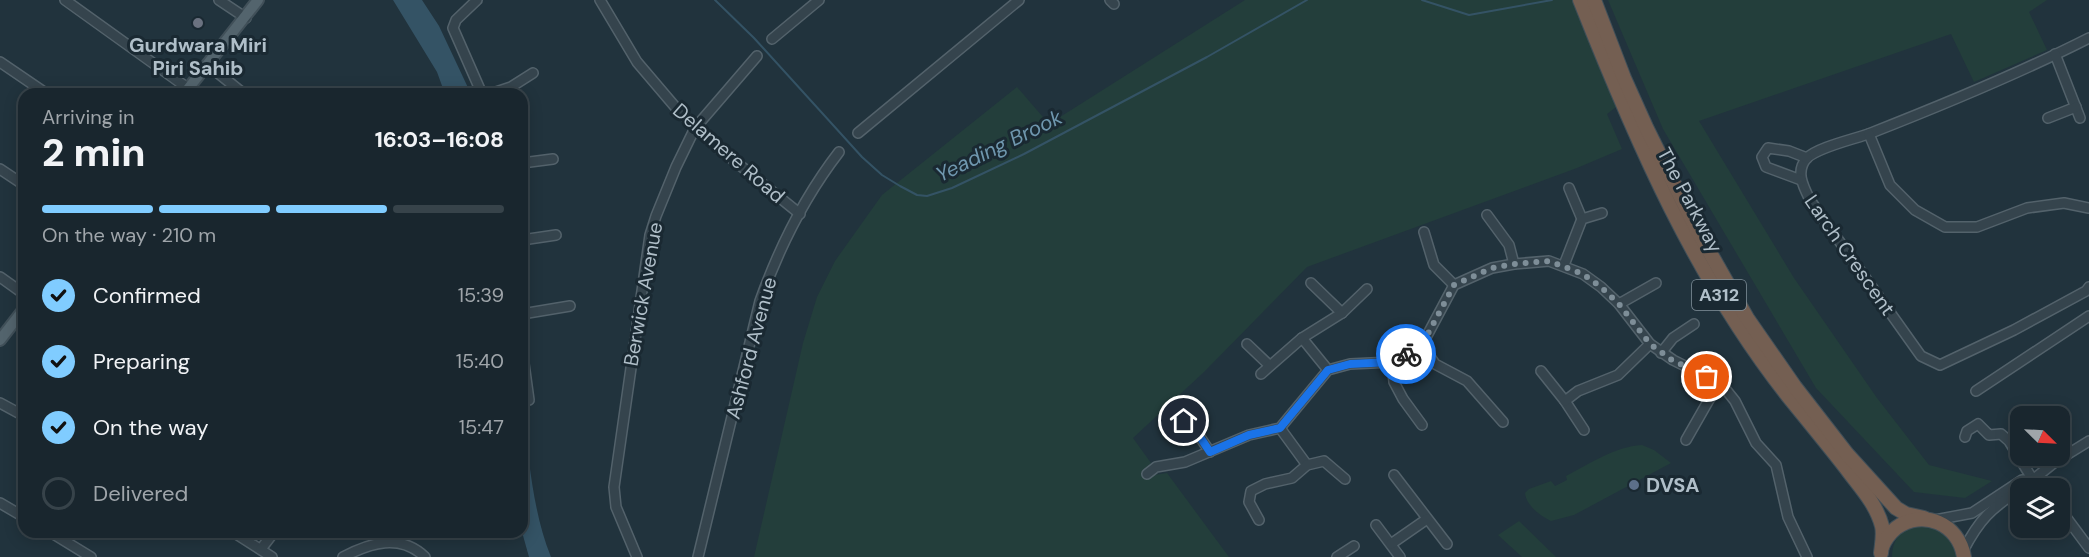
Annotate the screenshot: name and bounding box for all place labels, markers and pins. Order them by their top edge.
marker: Gurdwara Miri Piri Sahib [191,16,205,30]
place label: Gurdwara Miri Piri Sahib [129,32,267,81]
pin [1681,351,1732,402]
pin [1158,395,1209,446]
place label: DVSA [1646,472,1699,498]
marker: DVSA [1627,478,1641,492]

